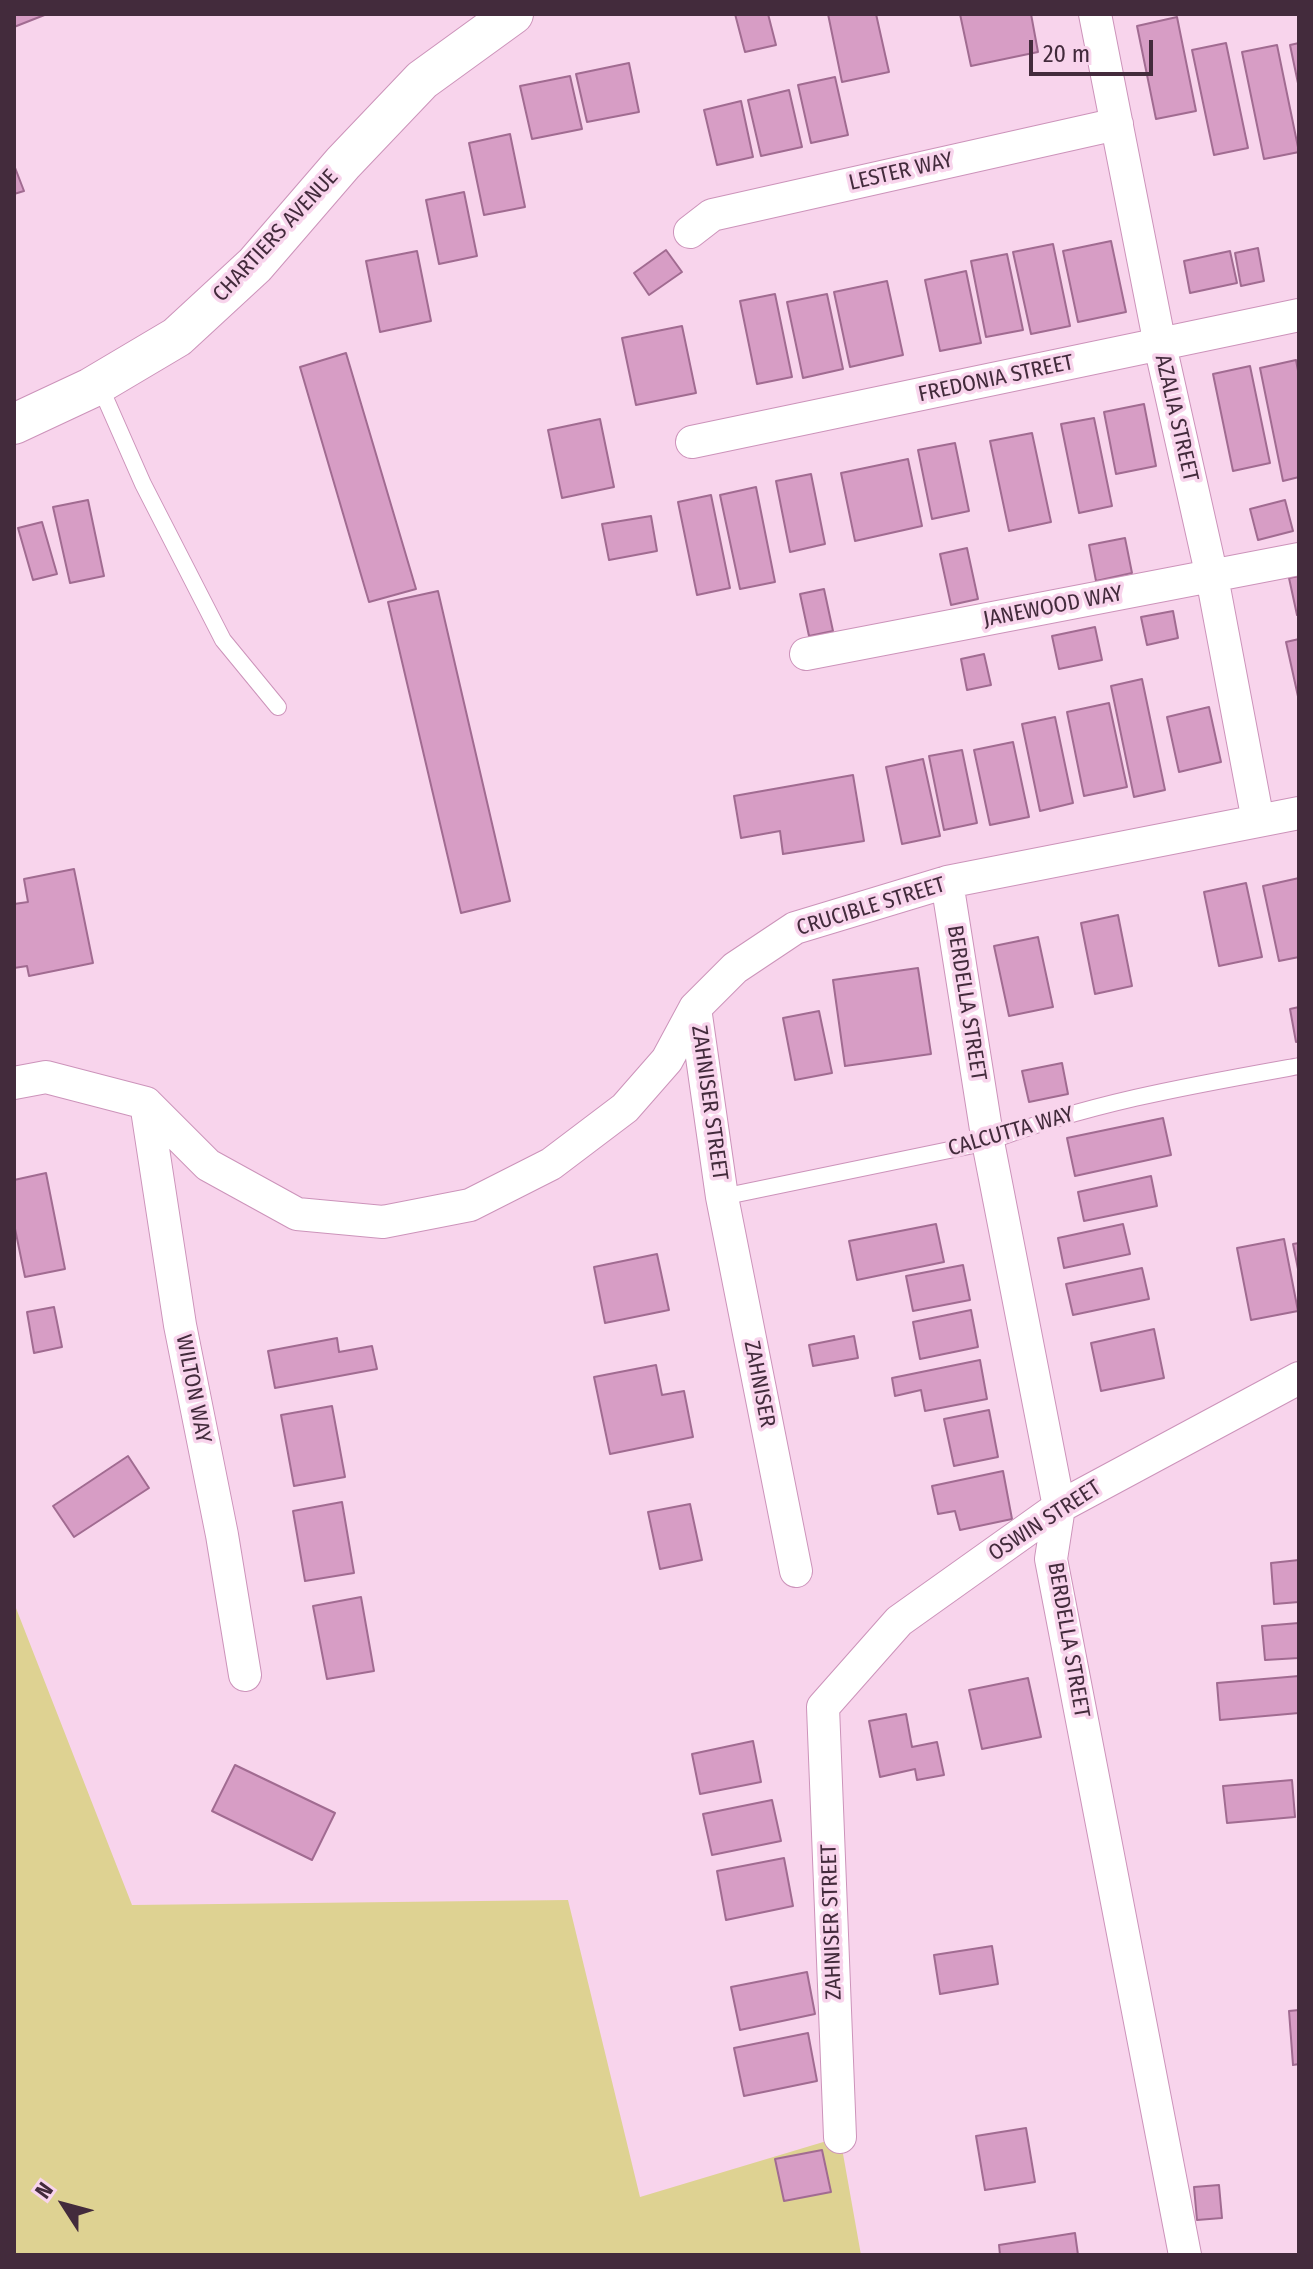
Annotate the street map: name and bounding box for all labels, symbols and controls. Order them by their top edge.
scale bar [1033,24,1157,74]
text: 20 m [1043,40,1090,68]
street label: LESTER WAY [846,147,956,197]
street label: CHARTIERS AVENUE [208,164,344,308]
street label: FREDONIA STREET [916,350,1076,408]
street label: AZALIA STREET [1149,352,1203,484]
street label: JANEWOOD WAY [981,581,1125,633]
street label: CRUCIBLE STREET [794,872,948,942]
street label: BERDELLA STREET [941,923,991,1083]
street label: ZAHNISER STREET [685,1024,733,1182]
street label: CALCUTTA WAY [945,1101,1077,1163]
street label: WILTON WAY [170,1333,216,1445]
street label: ZAHNISER [738,1338,780,1430]
street label: OSWIN STREET [984,1475,1106,1567]
street label: BERDELLA STREET [1041,1560,1095,1720]
street label: ZAHNISER STREET [816,1843,848,2001]
north arrow [24,2165,104,2245]
text: N [29,2177,59,2204]

